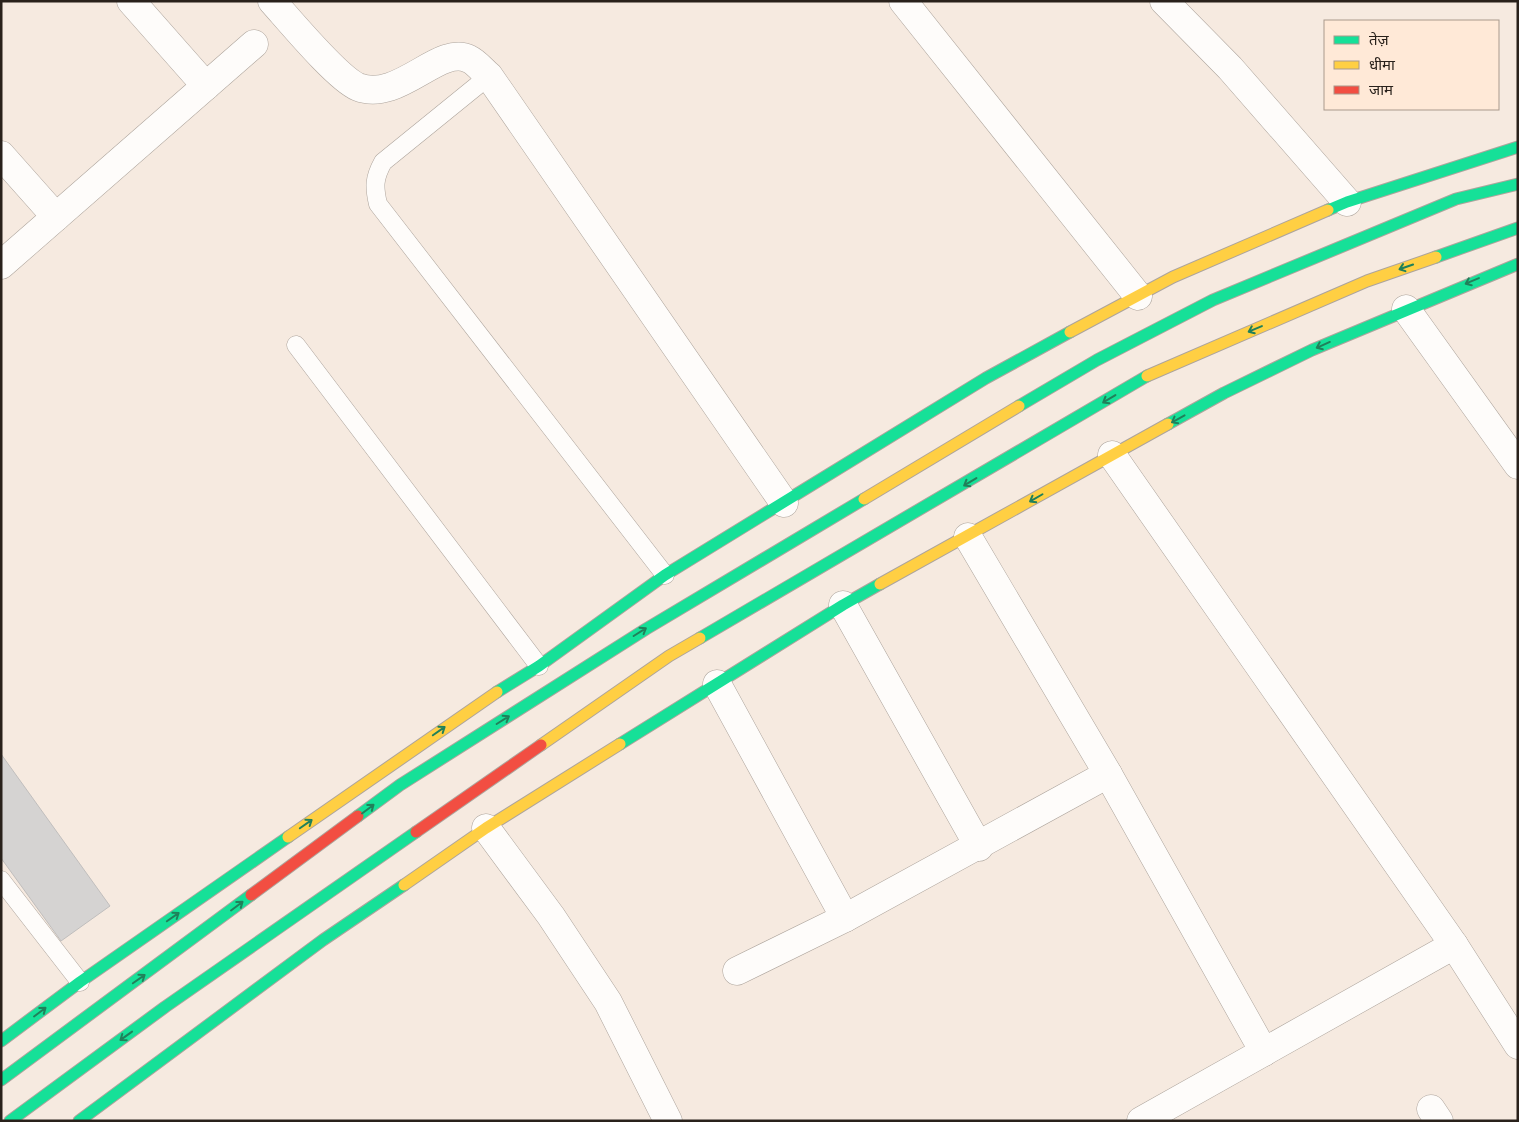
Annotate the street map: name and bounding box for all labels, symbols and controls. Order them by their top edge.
legend [1324,20,1499,110]
text: तेज़ [1369,30,1390,49]
text: धीमा [1369,55,1396,74]
text: जाम [1369,80,1394,99]
one-way arrow [1398,263,1414,272]
one-way arrow [1465,277,1480,287]
one-way arrow [1248,324,1263,334]
one-way arrow [1316,341,1331,351]
one-way arrow [1103,394,1117,404]
one-way arrow [1171,414,1186,424]
one-way arrow [962,477,977,487]
one-way arrow [1029,493,1044,503]
one-way arrow [633,627,647,637]
one-way arrow [496,714,510,725]
one-way arrow [432,726,446,736]
one-way arrow [361,804,375,814]
one-way arrow [299,819,313,829]
one-way arrow [230,901,243,912]
one-way arrow [166,912,180,922]
one-way arrow [132,974,146,984]
one-way arrow [33,1006,46,1017]
one-way arrow [119,1031,133,1041]

